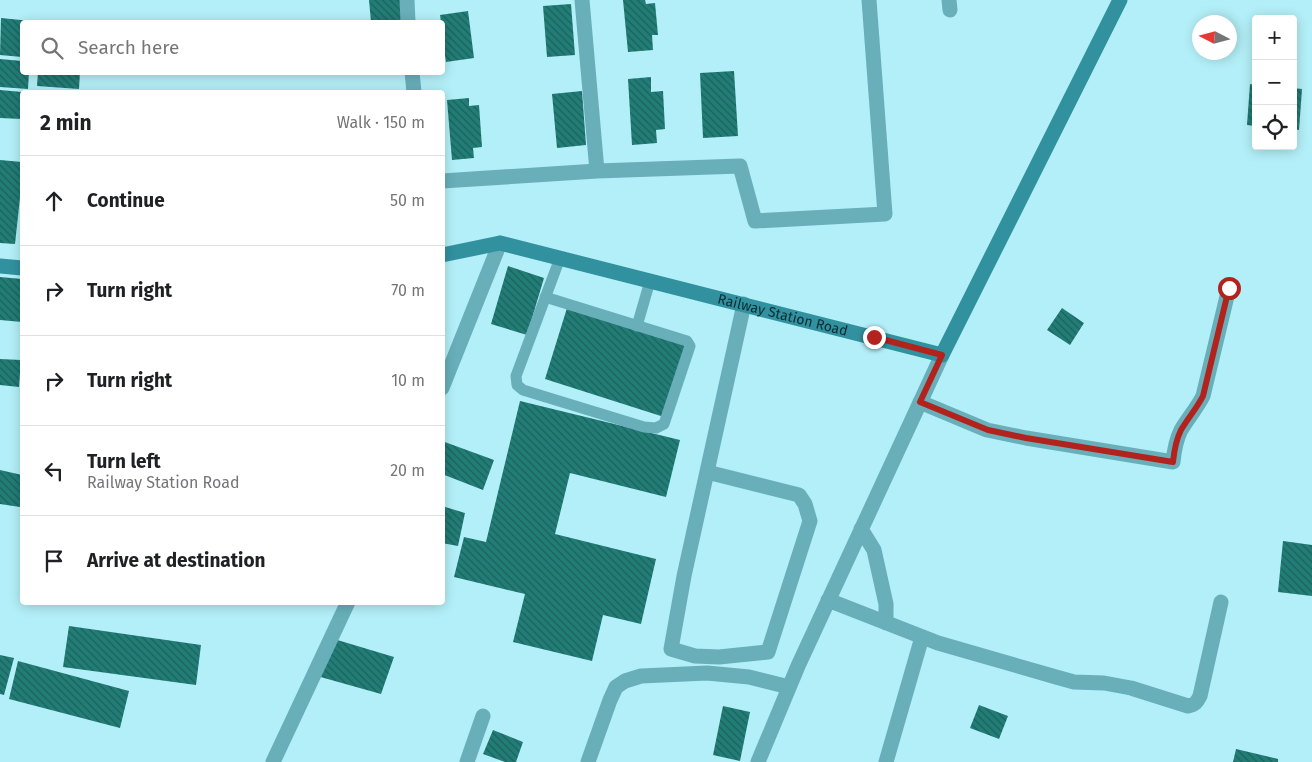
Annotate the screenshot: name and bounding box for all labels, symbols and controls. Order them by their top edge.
north arrow [1192,15,1237,60]
map controls [1252,15,1297,150]
button: + [1252,15,1297,60]
search box [20,20,445,75]
icon: search [38,34,66,62]
text: Search here [78,36,179,59]
button: − [1252,60,1297,105]
button: locate [1252,105,1297,150]
text: 2 min [40,110,92,136]
text: Walk · 150 m [337,113,425,132]
icon: ahead [40,187,68,215]
text: Continue [87,189,165,212]
text: 50 m [390,191,425,210]
icon: right [40,277,68,305]
route start [1218,277,1241,300]
text: Turn right [87,279,172,302]
text: 70 m [391,281,425,300]
street label: Railway Station Road [716,290,850,339]
route end [863,326,886,349]
icon: right [40,367,68,395]
text: Turn right [87,369,172,392]
text: 10 m [391,371,425,390]
text: Turn left [87,450,161,473]
icon: left [40,457,68,485]
text: 20 m [390,461,425,480]
text: Railway Station Road [87,473,240,492]
icon: arrive [40,547,68,575]
text: Arrive at destination [87,549,266,572]

